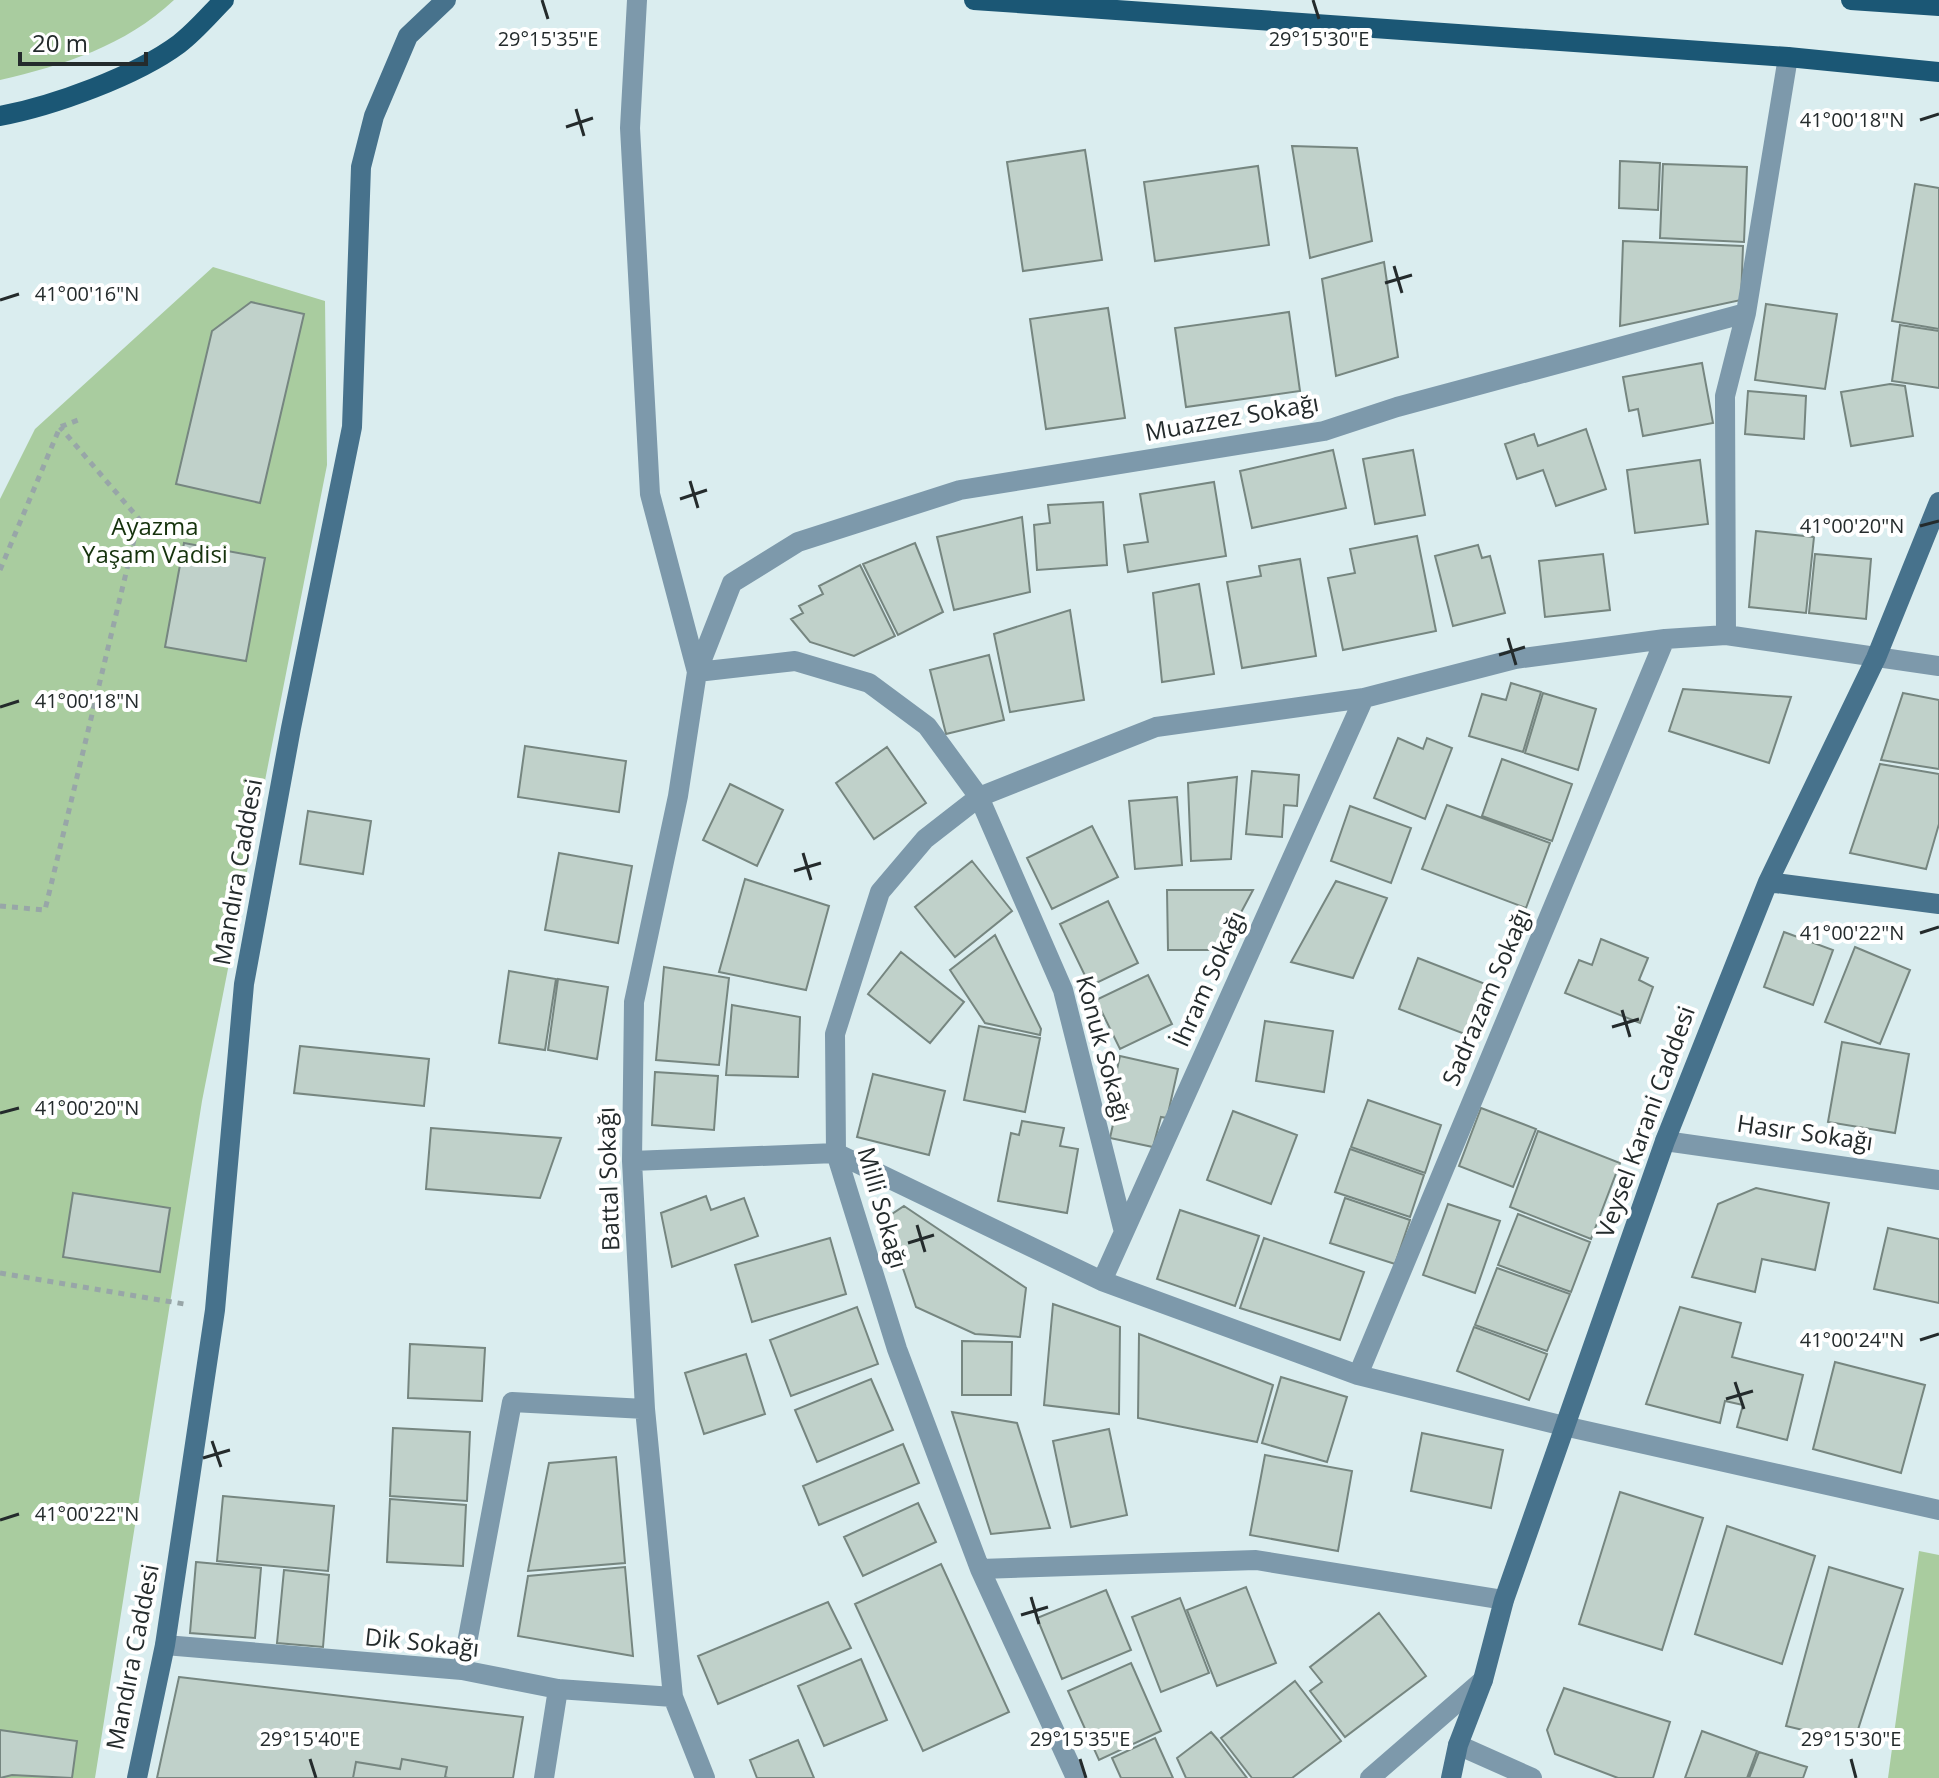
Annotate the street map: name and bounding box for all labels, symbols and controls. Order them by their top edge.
scale bar [20,16,146,66]
text: 29°15'35"E [498,25,598,52]
text: 29°15'30"E [1269,25,1369,52]
text: 20 m [32,26,88,59]
text: 41°00'18"N [1800,106,1904,133]
text: 41°00'16"N [35,280,139,307]
street label: Muazzez Sokağı [1142,385,1321,448]
park label: Ayazma Yaşam Vadisi [82,509,228,570]
text: 41°00'20"N [1800,512,1904,539]
text: 41°00'18"N [35,687,139,714]
street label: Mandıra Caddesi [204,776,269,967]
street label: Sadrazam Sokağı [1433,903,1538,1090]
street label: İhram Sokağı [1163,905,1252,1052]
text: 41°00'22"N [1800,919,1904,946]
street label: Konuk Sokağı [1069,972,1140,1125]
street label: Veysel Karani Caddesi [1587,1001,1702,1242]
text: 41°00'20"N [35,1094,139,1121]
street label: Battal Sokağı [588,1106,627,1252]
street label: Hasır Sokağı [1735,1106,1875,1157]
street label: Milli Sokağı [850,1143,916,1272]
text: 41°00'24"N [1800,1326,1904,1353]
text: 41°00'22"N [35,1500,139,1527]
street label: Mandıra Caddesi [97,1561,166,1752]
street label: Dik Sokağı [363,1619,481,1664]
text: 29°15'40"E [260,1725,360,1752]
text: 29°15'35"E [1030,1725,1130,1752]
text: 29°15'30"E [1801,1725,1901,1752]

